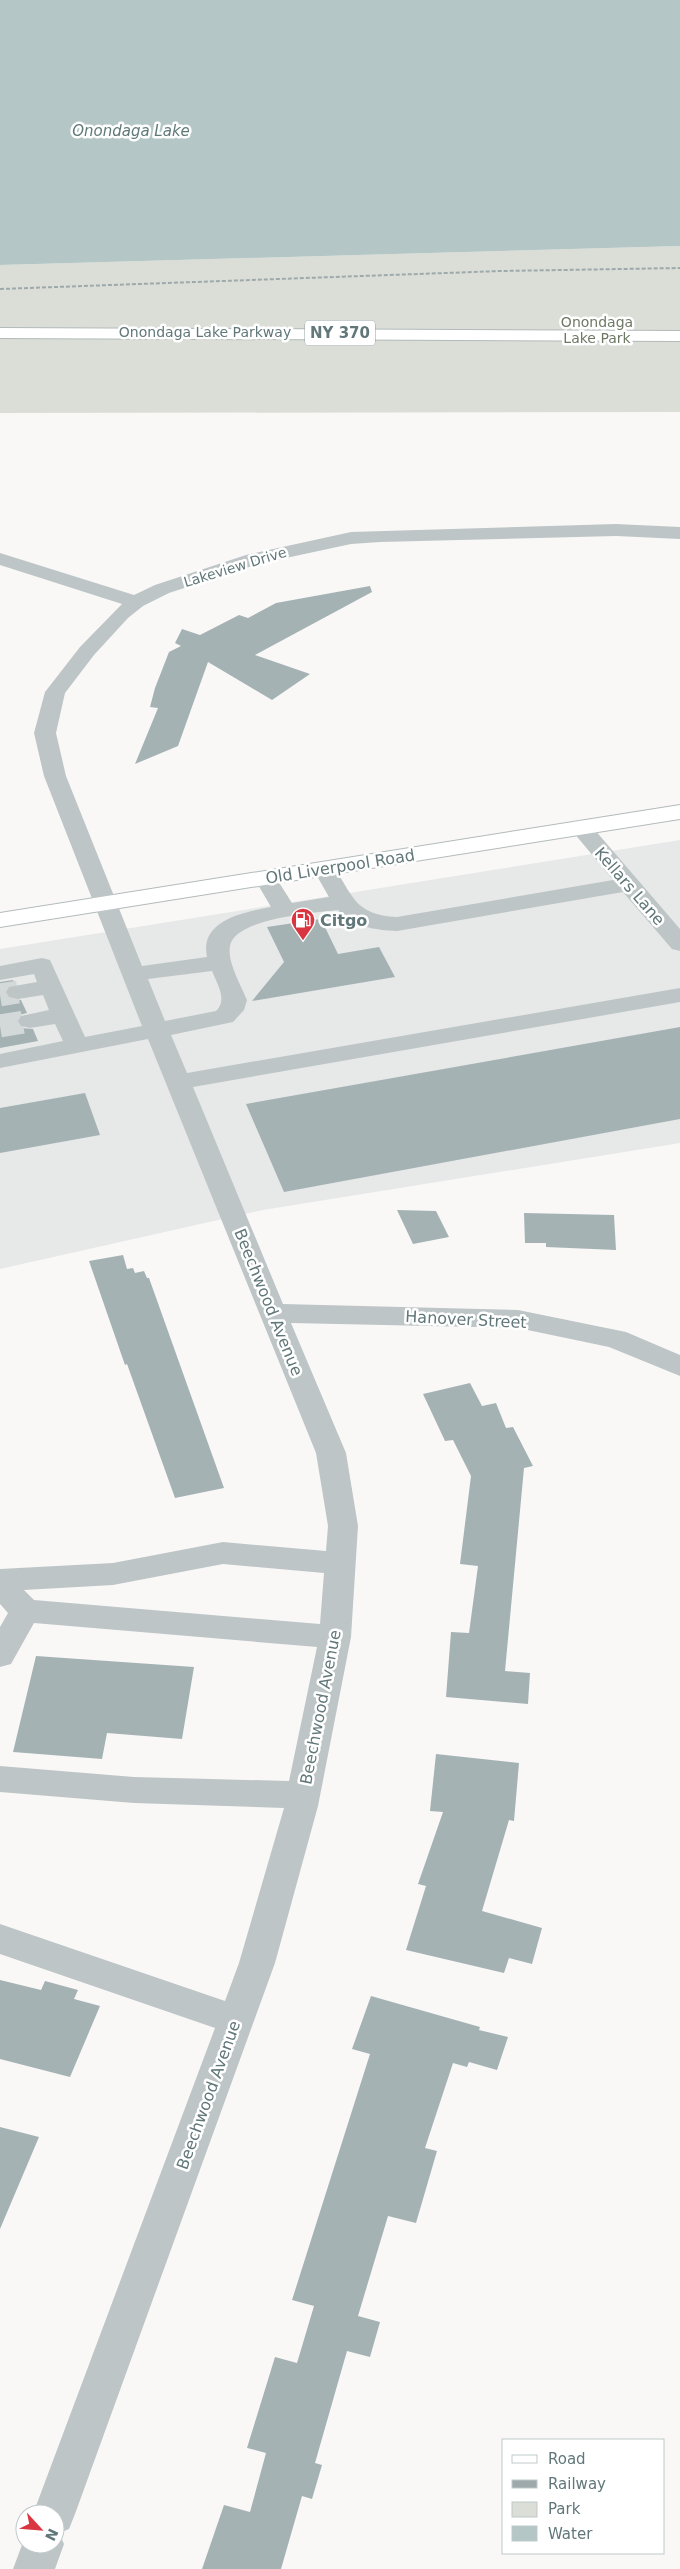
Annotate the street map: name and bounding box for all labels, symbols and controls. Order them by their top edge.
water label: Onondaga Lake [72,122,190,140]
park label: Onondaga Lake Park [561,314,633,346]
road number: NY 370 [305,320,375,346]
street label: Onondaga Lake Parkway [119,324,291,340]
street label: Lakeview Drive [182,544,288,590]
street label: Kellars Lane [591,844,669,929]
street label: Old Liverpool Road [264,845,416,888]
fuel station icon: Citgo [290,907,316,941]
place label: Citgo [320,911,367,930]
street label: Beechwood Avenue [230,1226,307,1379]
street label: Hanover Street [405,1307,527,1332]
street label: Beechwood Avenue [296,1628,345,1786]
street label: Beechwood Avenue [173,2018,244,2172]
legend [502,2439,665,2554]
text: Road [548,2450,586,2468]
text: Railway [548,2475,606,2493]
text: Park [548,2500,581,2518]
north arrow [15,2504,65,2554]
text: Water [548,2525,593,2543]
text: N [42,2526,61,2543]

